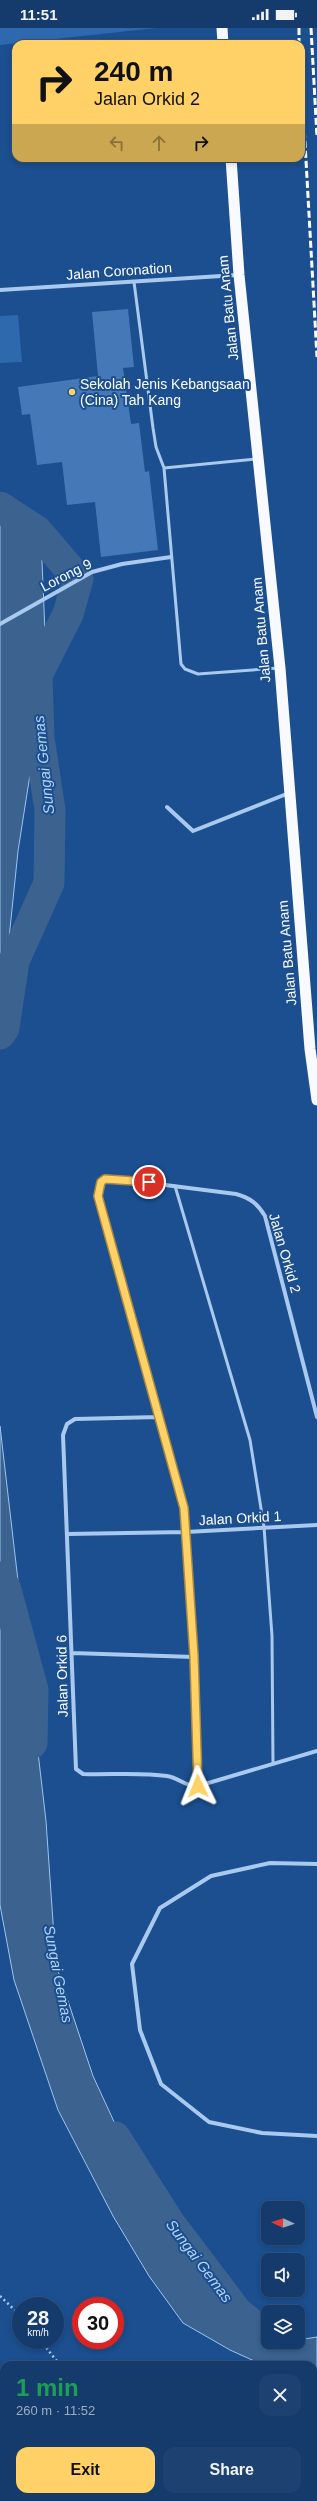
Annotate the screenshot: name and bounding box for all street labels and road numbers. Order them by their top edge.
street label: Jalan Batu Anam [215,255,241,361]
street label: Jalan Coronation [66,259,172,283]
street label: Lorong 9 [38,555,94,595]
street label: Jalan Batu Anam [248,577,274,683]
street label: Jalan Batu Anam [274,900,300,1006]
street label: Jalan Orkid 2 [266,1211,304,1295]
street label: Jalan Orkid 1 [198,1508,282,1528]
street label: Jalan Orkid 6 [53,1634,71,1717]

